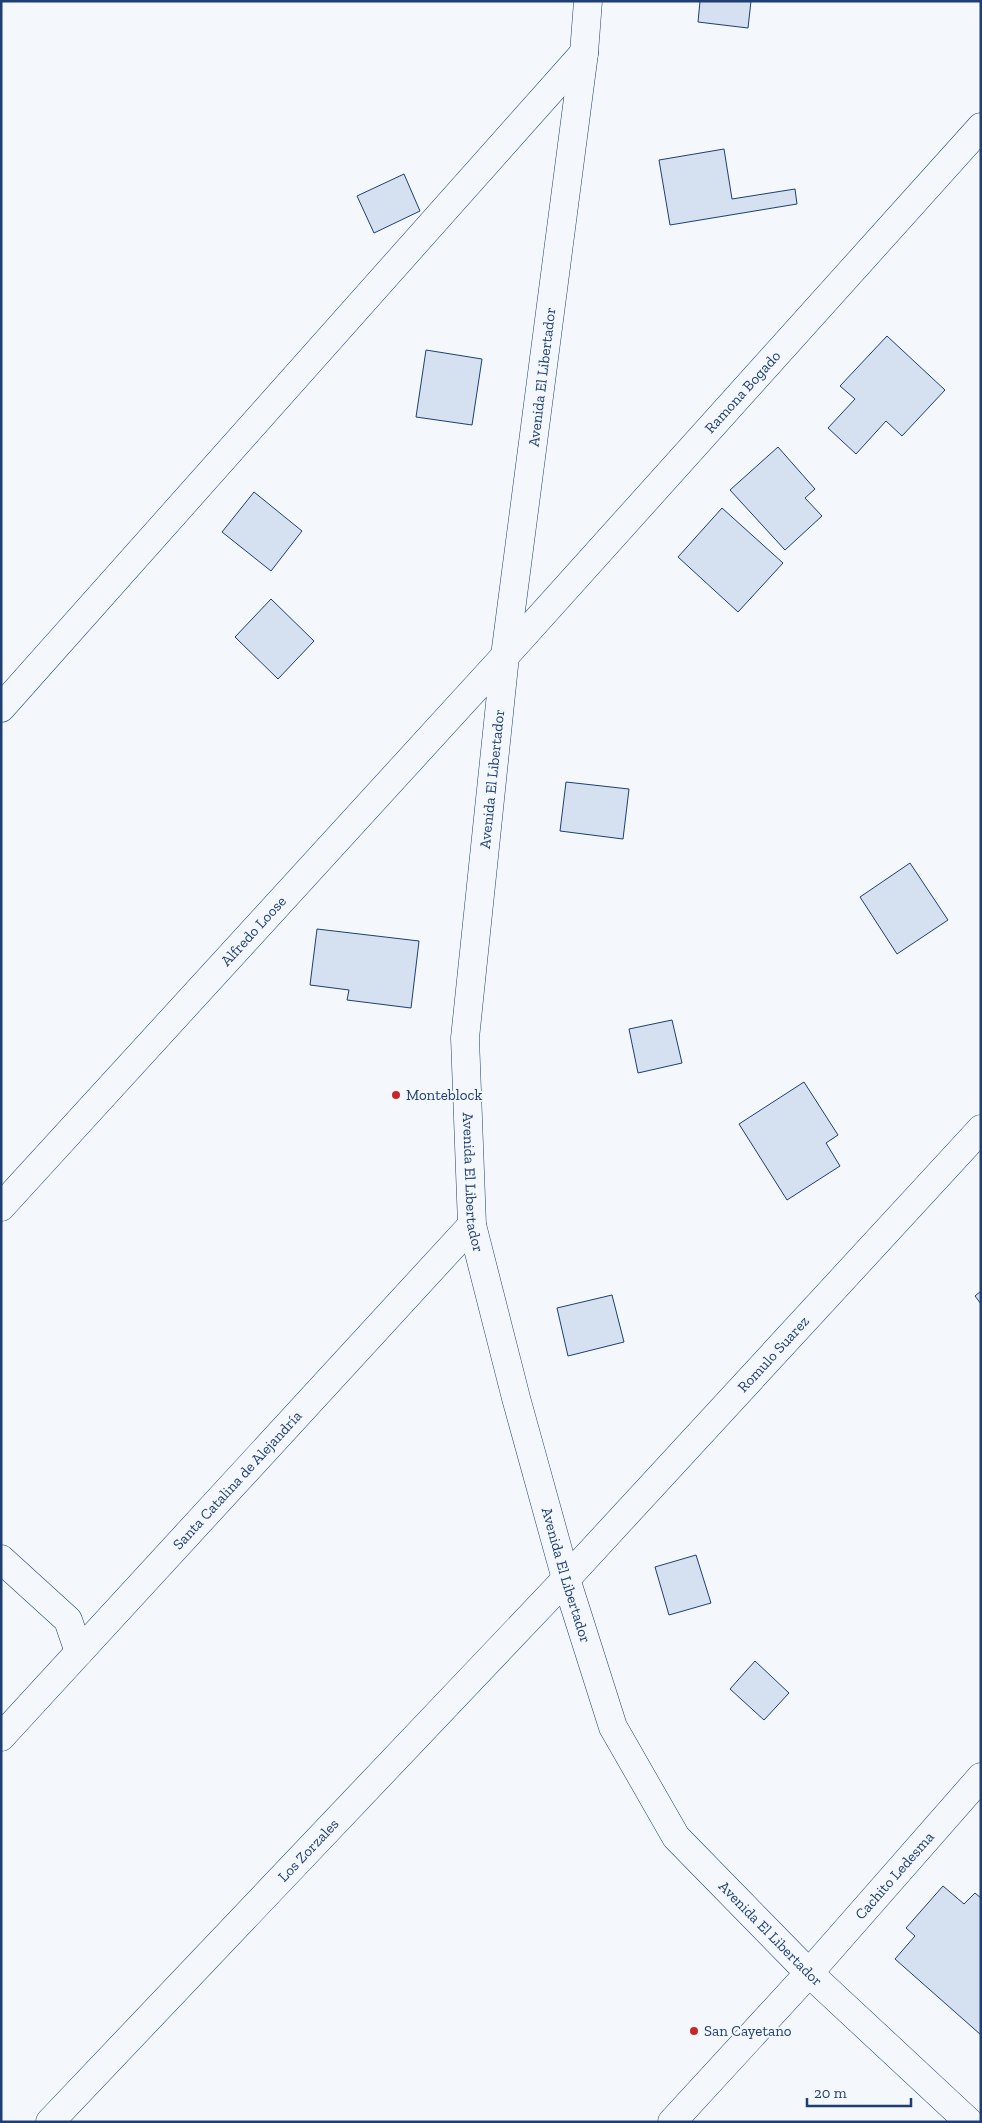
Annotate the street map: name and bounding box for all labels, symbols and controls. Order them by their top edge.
street label: Avenida El Libertador [525,306,559,448]
street label: Ramona Bogado [701,347,785,437]
street label: Avenida El Libertador [476,708,508,850]
street label: Alfredo Loose [217,892,290,970]
place label: Monteblock [406,1086,482,1104]
marker: Monteblock [390,1089,402,1101]
street label: Avenida El Libertador [459,1112,488,1254]
street label: Romulo Suarez [734,1312,813,1396]
street label: Santa Catalina de Alejandría [169,1407,306,1553]
street label: Avenida El Libertador [538,1505,595,1645]
street label: Los Zorzales [274,1815,343,1886]
street label: Cachito Ledesma [851,1828,938,1923]
street label: Avenida El Libertador [715,1877,826,1990]
place label: San Cayetano [704,2022,792,2040]
marker: San Cayetano [688,2025,700,2037]
scale bar [807,2076,911,2108]
text: 20 m [814,2084,847,2102]

